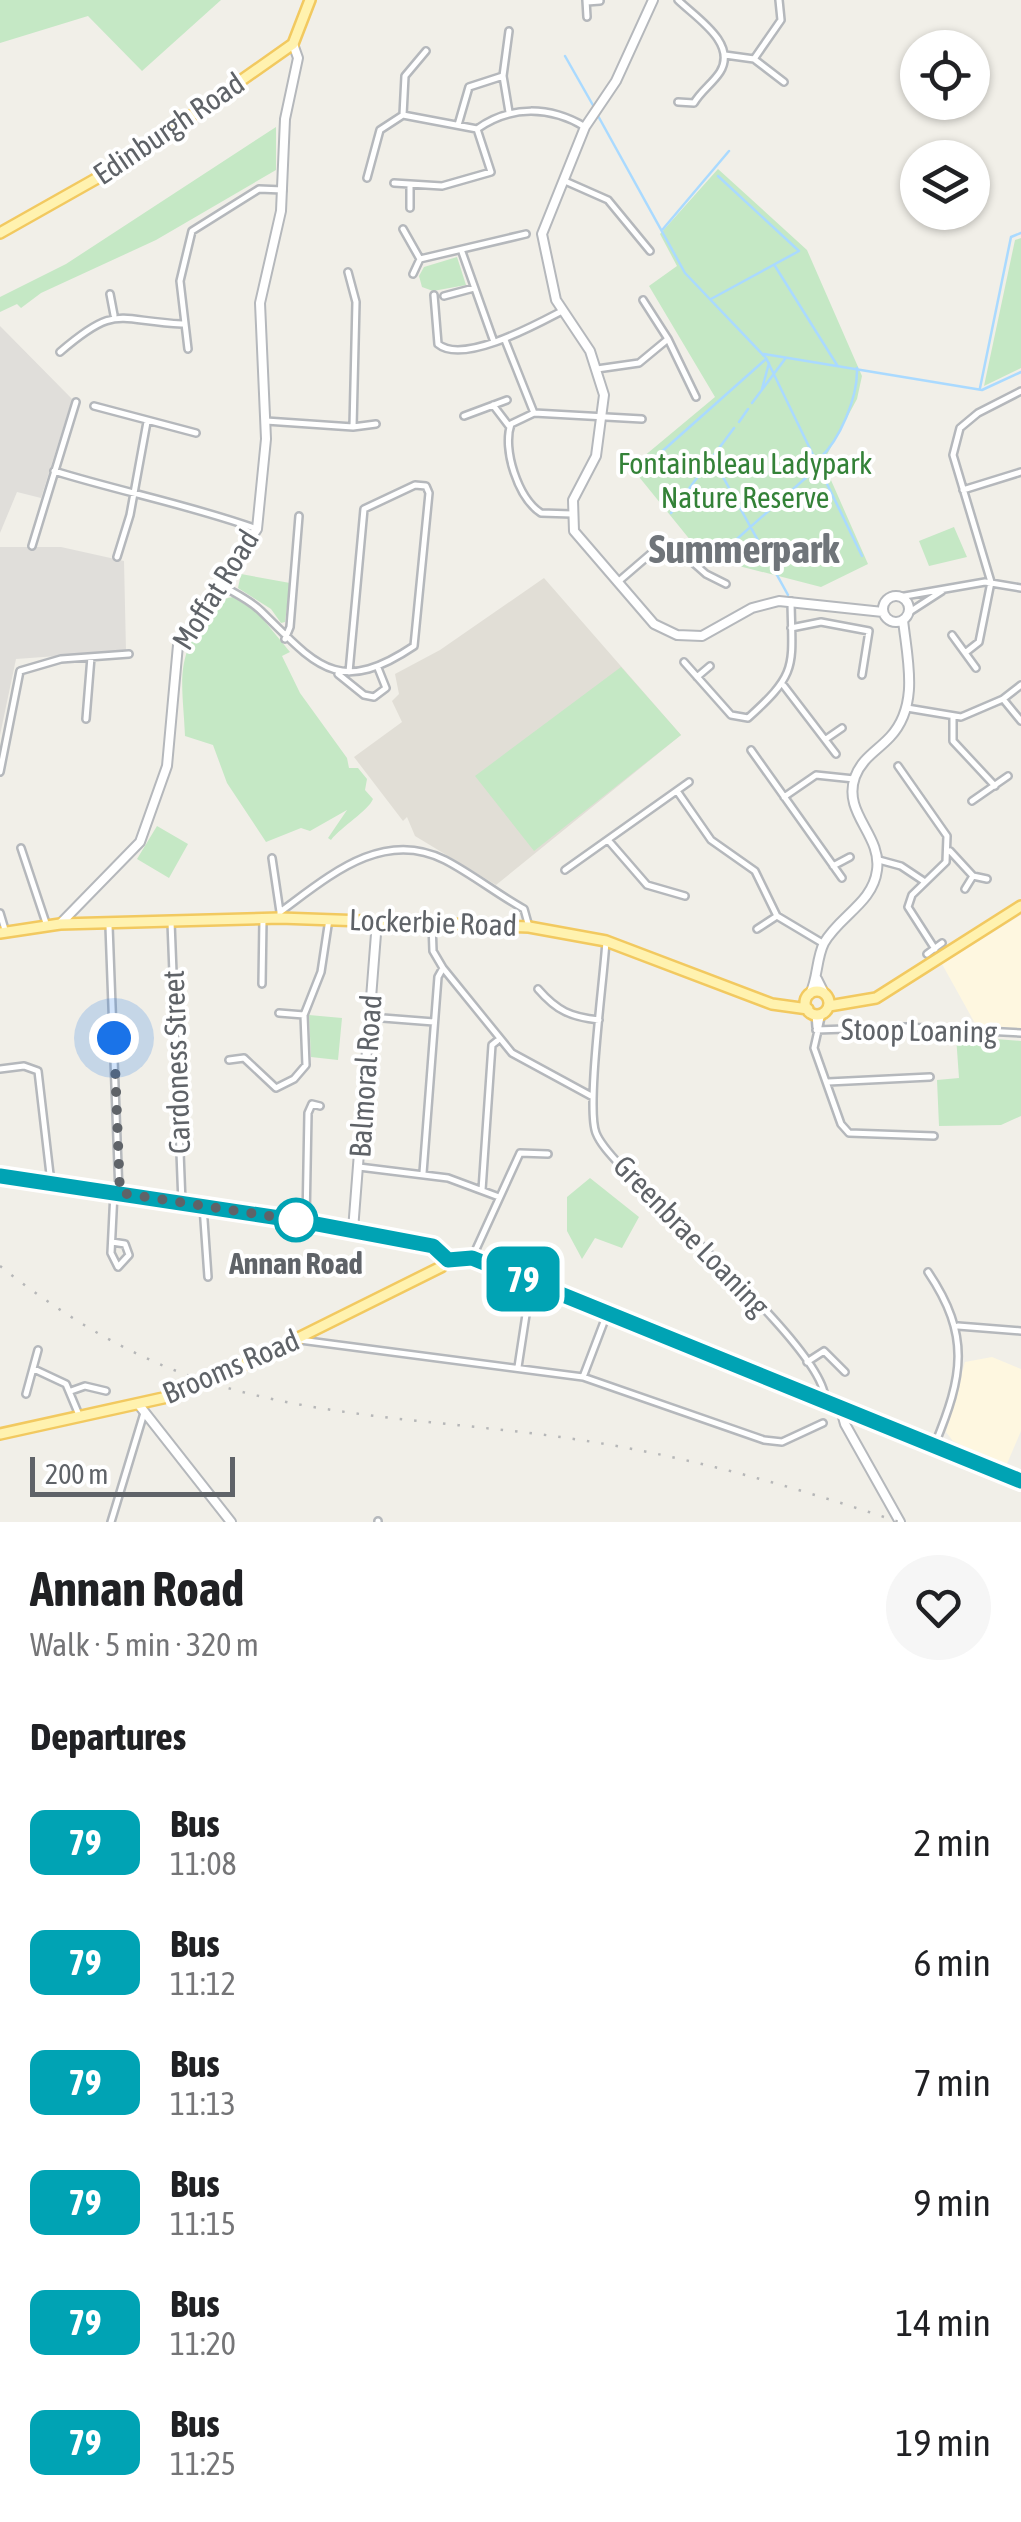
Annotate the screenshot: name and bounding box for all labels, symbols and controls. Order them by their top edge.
map controls [900,30,990,230]
button: locate [900,30,990,120]
street label: Edinburgh Road [87,65,250,191]
button: layers [900,140,990,230]
park label: Fontainbleau Ladypark Nature Reserve [618,446,872,514]
street label: Moffat Road [165,523,265,655]
district label: Summerpark [649,526,840,571]
street label: Lockerbie Road [348,902,518,942]
street label: Cardoness Street [156,970,196,1155]
street label: Balmoral Road [342,993,388,1159]
street label: Stoop Loaning [841,1012,997,1048]
your location [89,1013,139,1063]
street label: Greenbrae Loaning [607,1148,777,1322]
marker: Annan Road [275,1199,317,1241]
place label: Annan Road [228,1246,363,1280]
line badge: 79 [478,1246,568,1312]
text: 79 [507,1259,539,1299]
street label: Brooms Road [157,1322,304,1410]
scale bar [30,1452,235,1496]
text: 200 m [45,1458,108,1490]
button: heart [886,1555,991,1660]
text: Annan Road [30,1561,244,1616]
text: Walk · 5 min · 320 m [30,1626,259,1663]
text: Departures [30,1715,186,1758]
text: Bus [170,1802,220,1845]
text: 2 min [913,1821,991,1864]
text: 79 [69,1822,101,1862]
text: 11:08 [170,1845,237,1882]
text: Bus [170,1922,220,1965]
text: 6 min [913,1941,991,1984]
text: 79 [69,1942,101,1982]
text: 11:12 [170,1965,236,2002]
text: Bus [170,2042,220,2085]
text: 7 min [913,2061,991,2104]
text: 79 [69,2062,101,2102]
text: 11:13 [170,2085,236,2122]
text: Bus [170,2162,220,2205]
text: 9 min [913,2181,991,2224]
text: 79 [69,2182,101,2222]
text: 11:15 [170,2205,236,2242]
text: Bus [170,2282,220,2325]
text: 14 min [896,2301,991,2344]
text: 79 [69,2302,101,2342]
text: 11:20 [170,2325,236,2362]
text: Bus [170,2402,220,2445]
text: 19 min [896,2421,991,2464]
text: 79 [69,2422,101,2462]
text: 11:25 [170,2445,236,2482]

